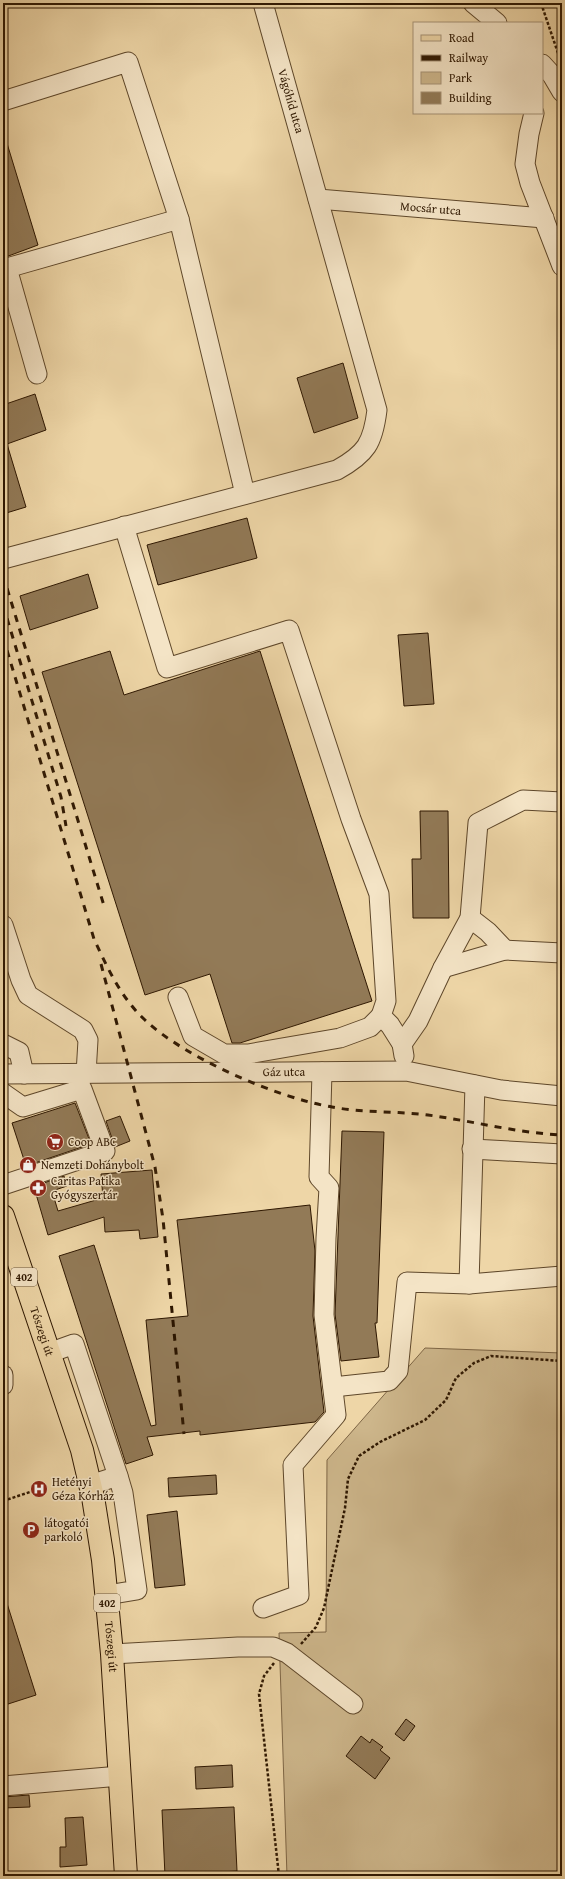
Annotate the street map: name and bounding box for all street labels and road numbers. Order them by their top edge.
street label: Vágóhíd utca [274,67,309,135]
street label: Mocsár utca [399,197,462,219]
street label: Gáz utca [263,1063,306,1080]
road number: 402 [11,1268,37,1286]
street label: Tószegi út [26,1304,59,1359]
road number: 402 [94,1594,120,1612]
street label: Tószegi út [101,1620,122,1673]

